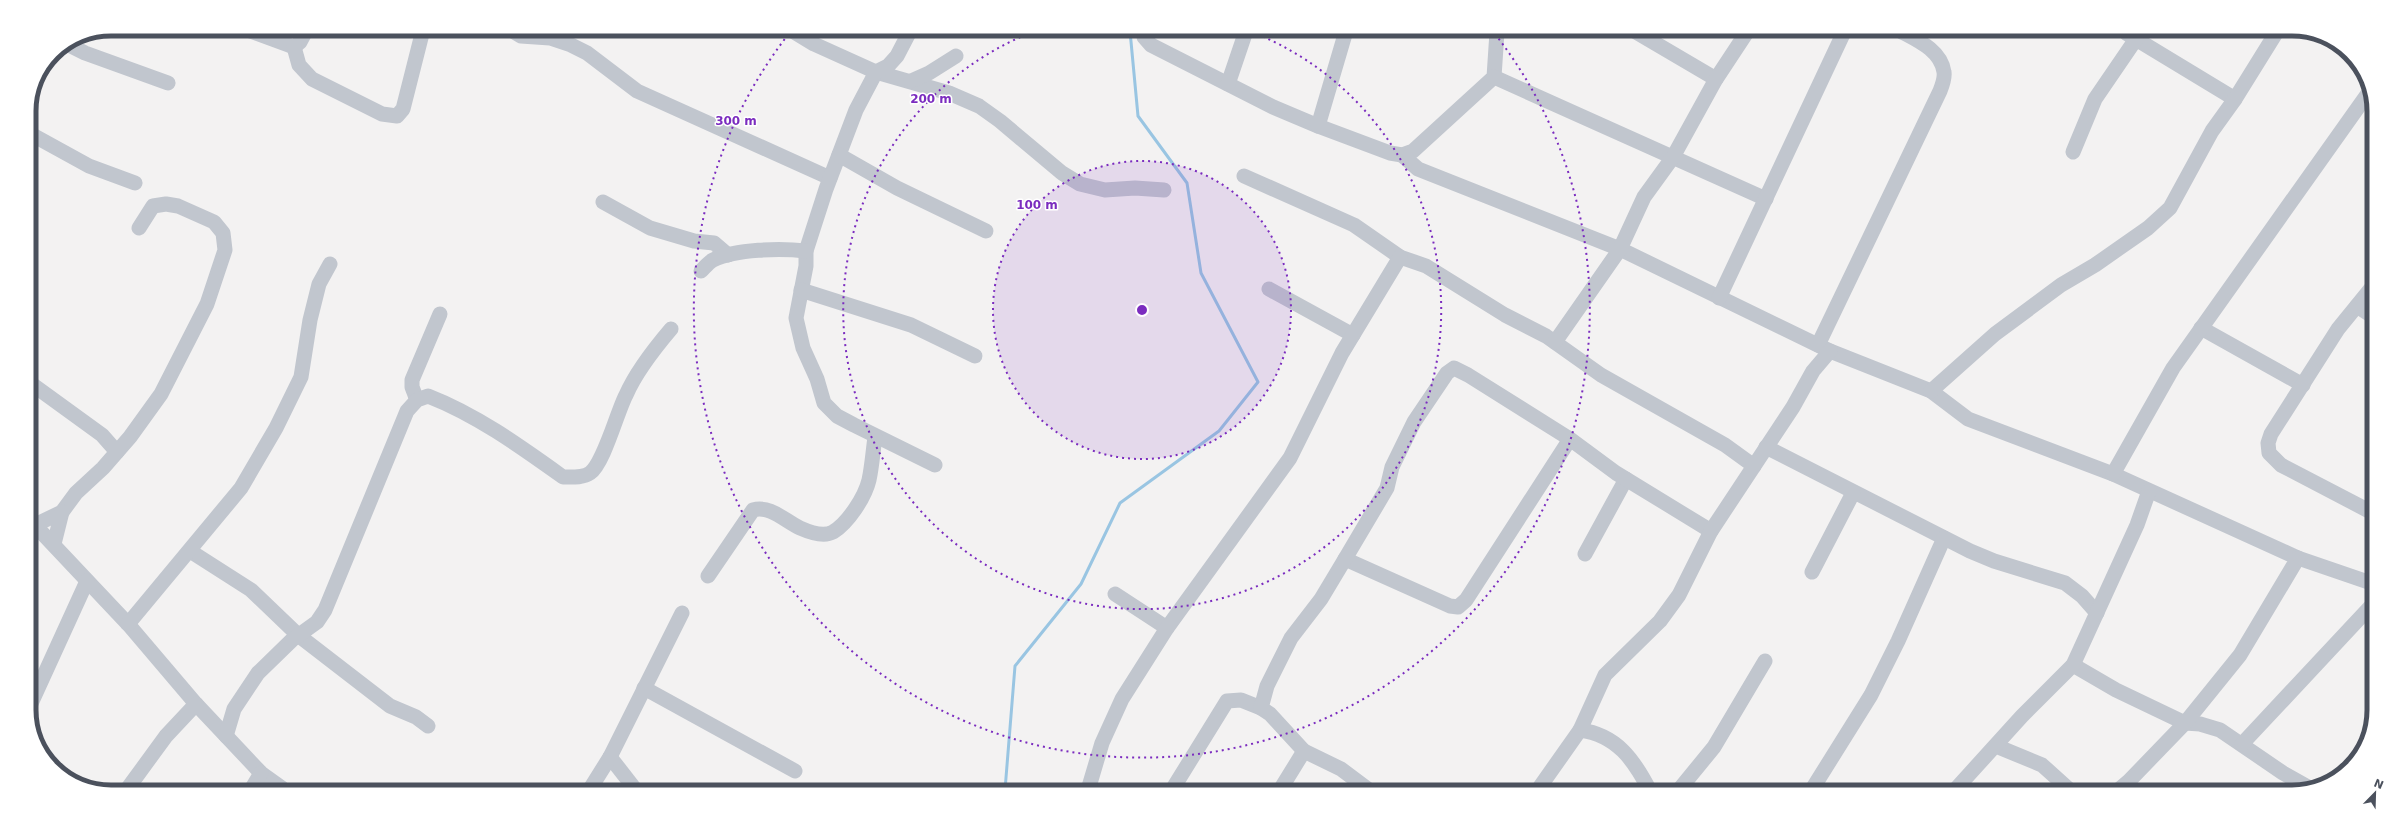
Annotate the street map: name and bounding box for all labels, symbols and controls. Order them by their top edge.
text: 200 m [910,92,952,106]
text: 300 m [715,114,757,128]
text: 100 m [1016,198,1058,212]
centre of rings [1135,303,1149,317]
north arrow [2355,773,2395,813]
text: N [2372,776,2385,792]

